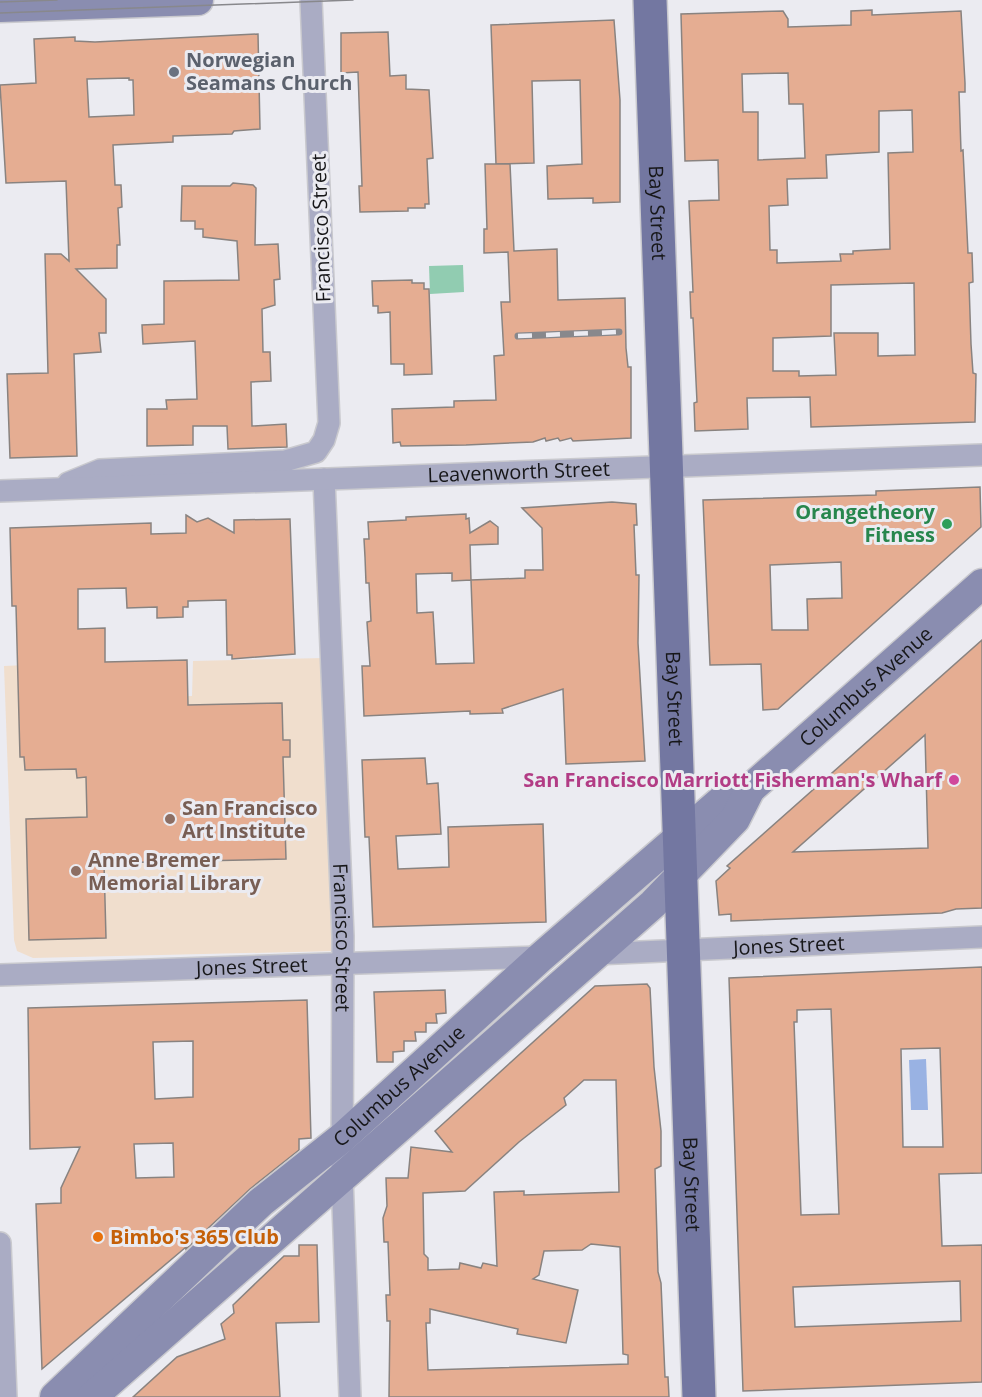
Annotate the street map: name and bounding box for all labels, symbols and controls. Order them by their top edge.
place label: Norwegian Seamans Church [186,46,352,96]
marker: Norwegian Seamans Church [167,65,181,79]
street label: Francisco Street [304,153,337,303]
street label: Bay Street [643,165,673,261]
street label: Leavenworth Street [427,455,610,488]
place label: Orangetheory Fitness [795,498,936,548]
marker: Orangetheory Fitness [940,517,954,531]
street label: Columbus Avenue [793,620,938,752]
street label: Bay Street [660,651,690,747]
place label: San Francisco Marriott Fisherman's Wharf [523,766,943,793]
marker: San Francisco Marriott Fisherman's Wharf [947,773,961,787]
place label: San Francisco Art Institute [182,794,318,844]
marker: San Francisco Art Institute [163,812,177,826]
place label: Anne Bremer Memorial Library [88,846,262,896]
street label: Francisco Street [327,863,357,1012]
marker: Anne Bremer Memorial Library [69,864,83,878]
street label: Jones Street [730,929,845,961]
street label: Jones Street [194,951,308,982]
street label: Columbus Avenue [327,1019,470,1153]
street label: Bay Street [677,1136,707,1232]
place label: Bimbo's 365 Club [110,1223,279,1250]
marker: Bimbo's 365 Club [91,1230,105,1244]

